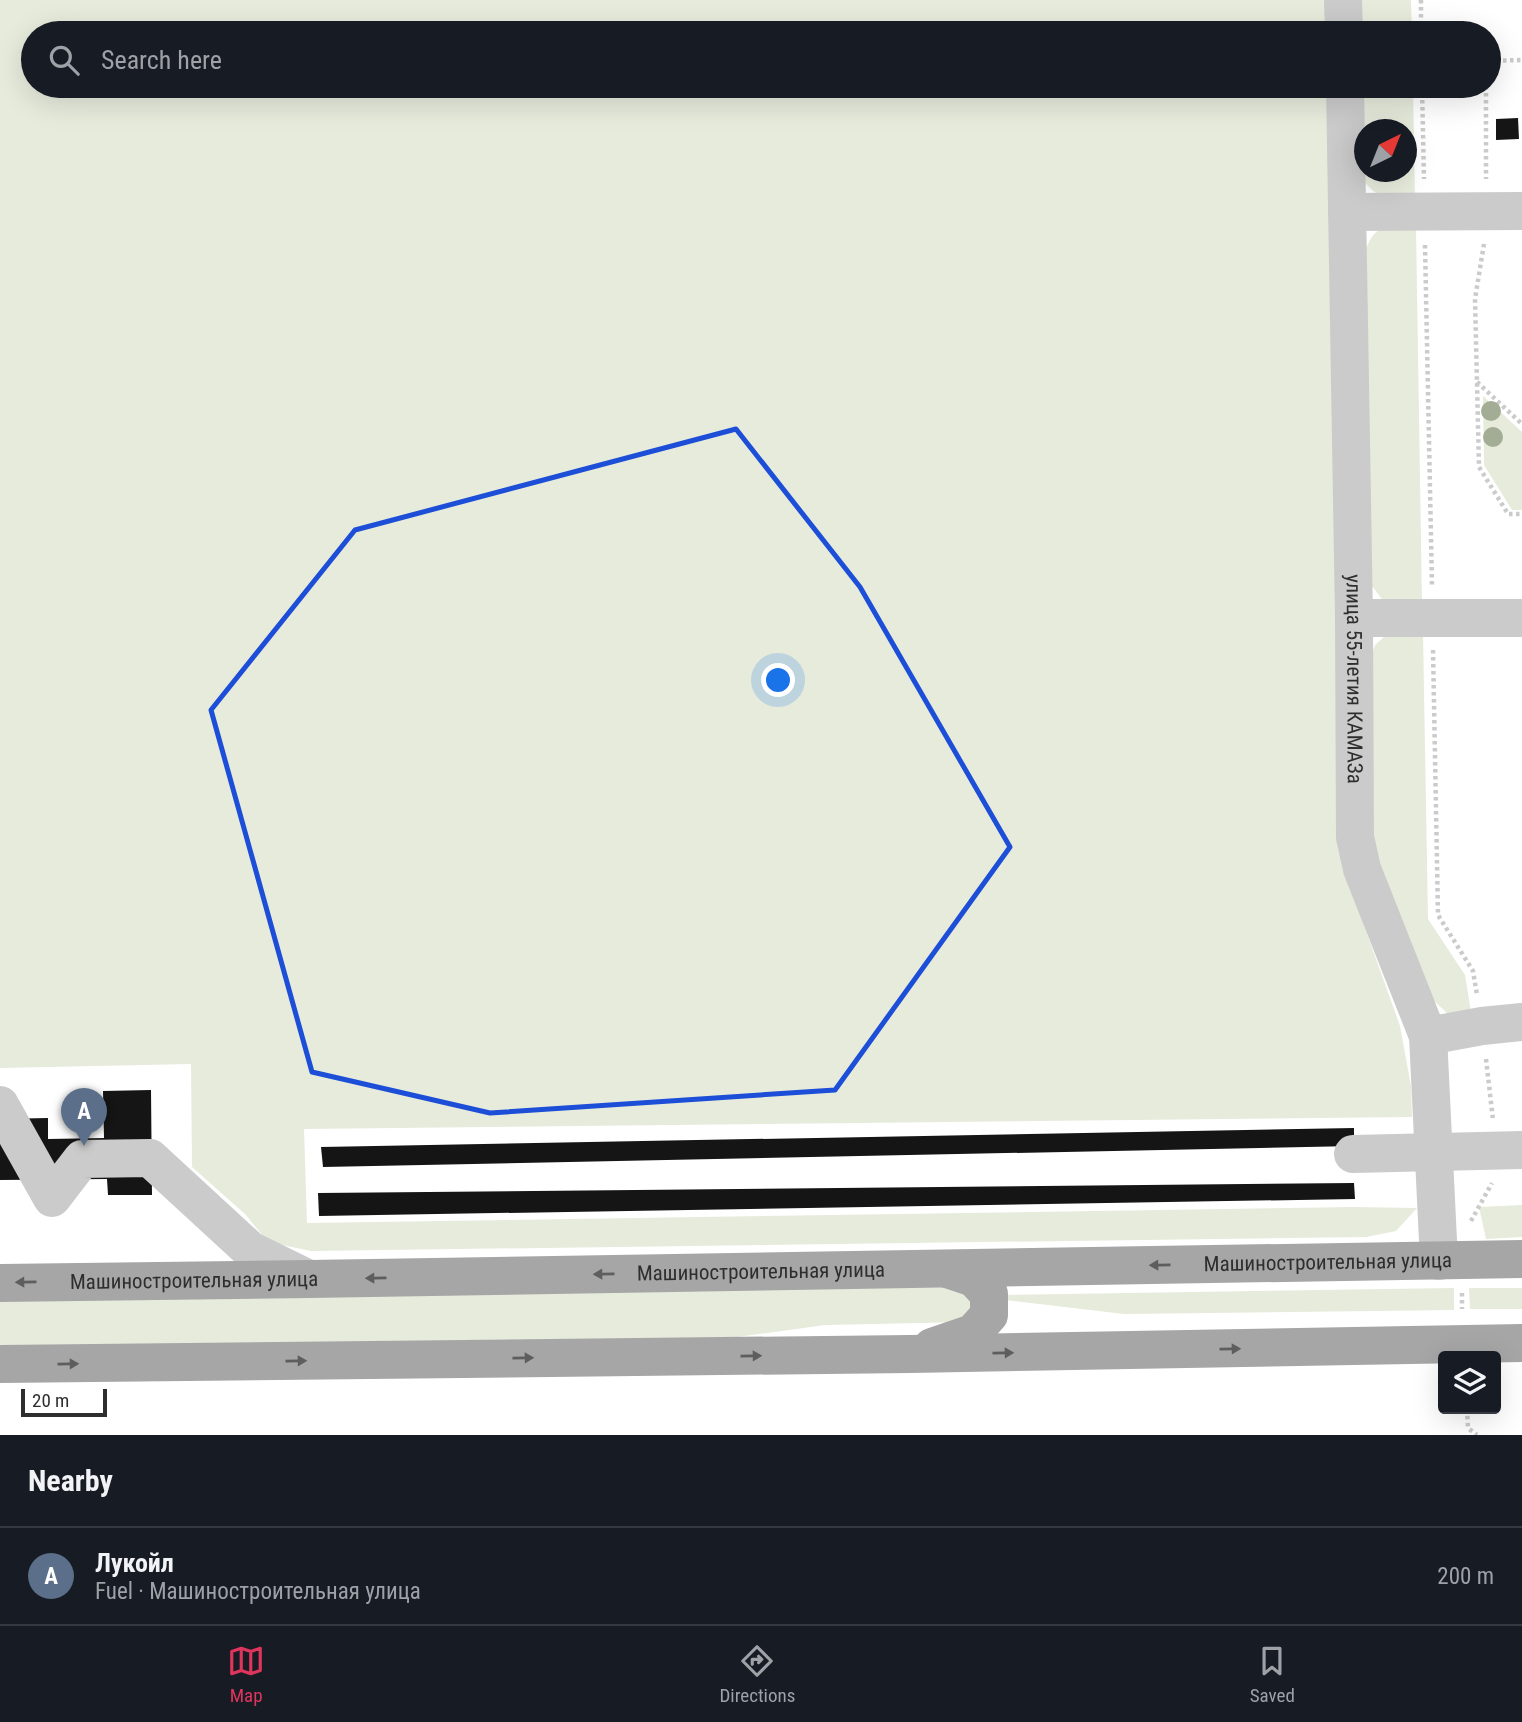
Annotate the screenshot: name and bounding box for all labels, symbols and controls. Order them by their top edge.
search box [21,21,1501,98]
icon: search [45,41,83,79]
text: Search here [101,45,222,75]
north arrow [1354,119,1417,182]
street label: улица 55-летия КАМАЗа [1341,574,1367,784]
your location [761,663,795,697]
pin: A [61,1088,107,1146]
street label: Машиностроительная улица [1204,1248,1452,1276]
street label: Машиностроительная улица [637,1258,885,1286]
one-way arrow [1149,1259,1171,1270]
street label: Машиностроительная улица [70,1267,318,1294]
one-way arrow [592,1268,614,1280]
one-way arrow [365,1272,387,1284]
one-way arrow [15,1277,37,1288]
one-way arrow [1219,1343,1241,1354]
one-way arrow [992,1347,1014,1358]
one-way arrow [740,1350,762,1362]
map controls [1438,1351,1501,1414]
button: layers [1438,1351,1501,1414]
one-way arrow [512,1353,534,1364]
one-way arrow [285,1355,307,1367]
one-way arrow [57,1358,79,1370]
scale bar [21,1386,107,1418]
text: 20 m [32,1389,69,1412]
text: Nearby [28,1463,113,1498]
text: Лукойл [95,1548,174,1578]
text: A [44,1563,58,1590]
text: 200 m [1437,1563,1494,1590]
text: Fuel · Машиностроительная улица [95,1578,421,1605]
tab: Map [227,1642,265,1707]
tab: Directions [719,1642,795,1707]
tab: Saved [1250,1642,1295,1707]

